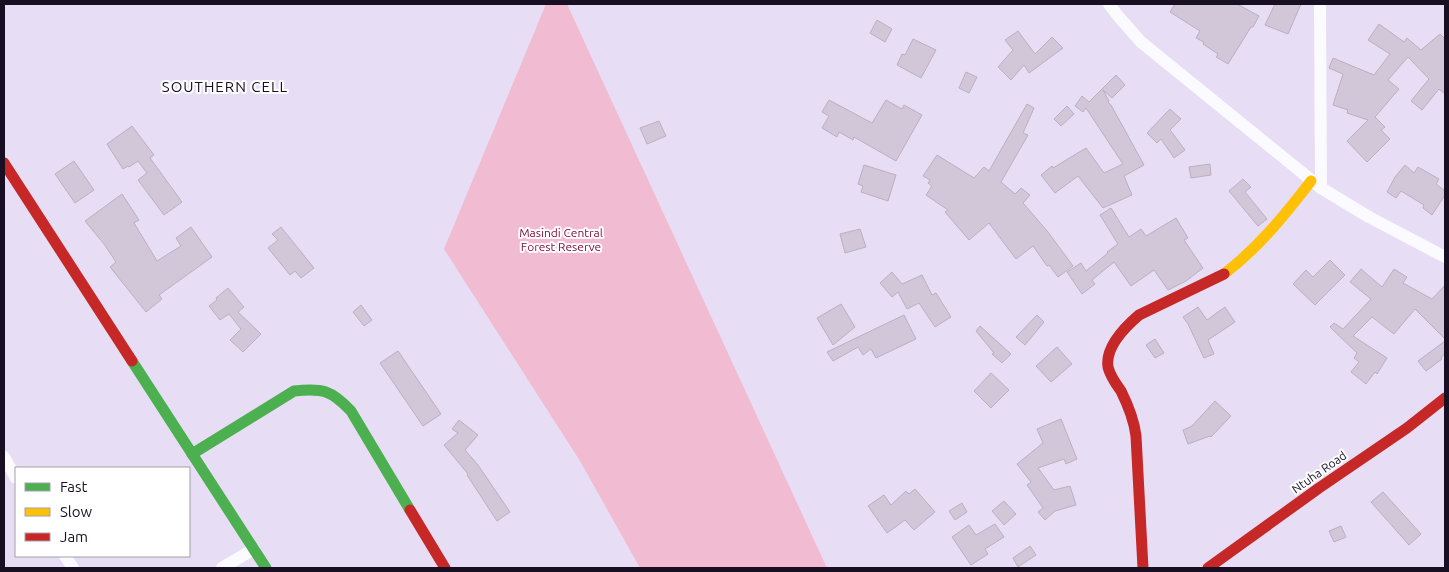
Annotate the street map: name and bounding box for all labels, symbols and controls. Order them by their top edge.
district label: SOUTHERN CELL [162,78,288,95]
park label: Masindi Central Forest Reserve [519,226,603,253]
street label: Ntuha Road [1289,448,1349,496]
legend [15,467,190,557]
text: Fast [60,478,88,495]
text: Slow [60,503,93,520]
text: Jam [60,528,88,545]

